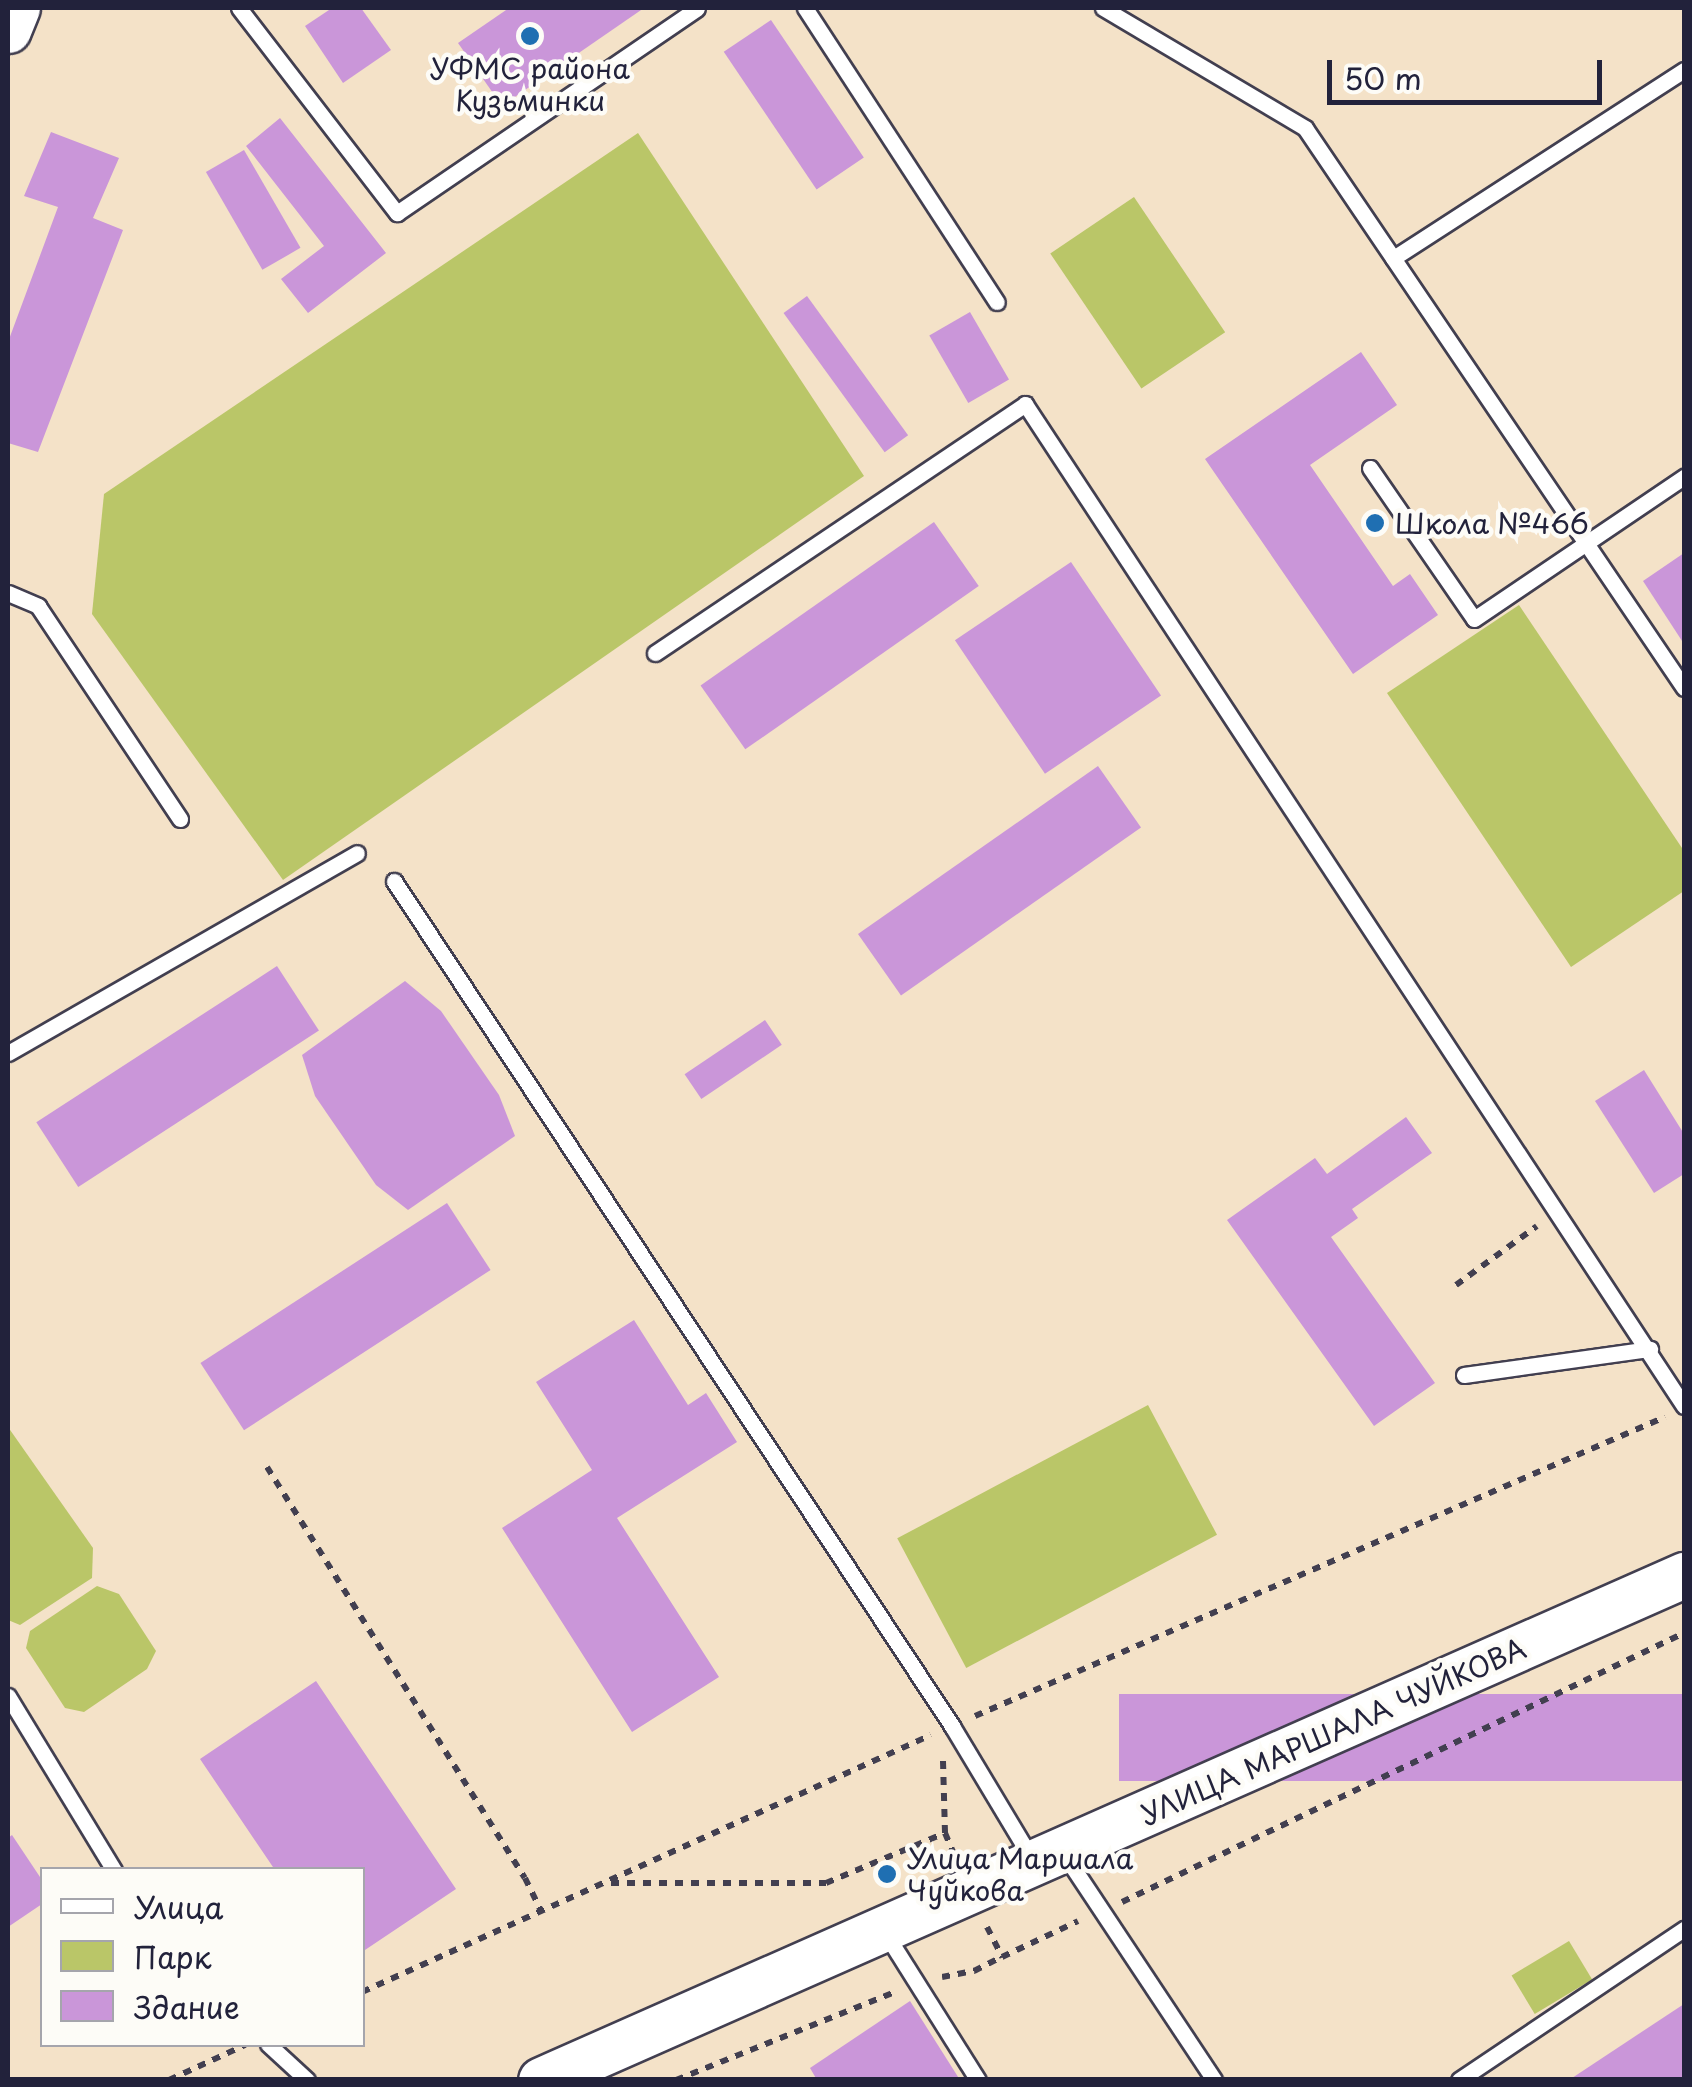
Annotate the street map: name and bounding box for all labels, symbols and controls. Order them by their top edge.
marker: УФМС района Кузьминки [519,25,541,47]
scale bar [1332,40,1607,102]
place label: УФМС района Кузьминки [430,51,630,117]
text: 50 m [1344,55,1422,100]
place label: Школа №466 [1395,506,1590,540]
marker: Школа №466 [1364,512,1386,534]
street label: УЛИЦА МАРШАЛА ЧУЙКОВА [1135,1631,1531,1831]
place label: Улица Маршала Чуйкова [907,1841,1135,1907]
marker: Улица Маршала Чуйкова [876,1863,898,1885]
legend [40,1867,365,2047]
text: Улица [134,1884,223,1929]
text: Парк [134,1934,211,1979]
text: Здание [134,1984,240,2029]

